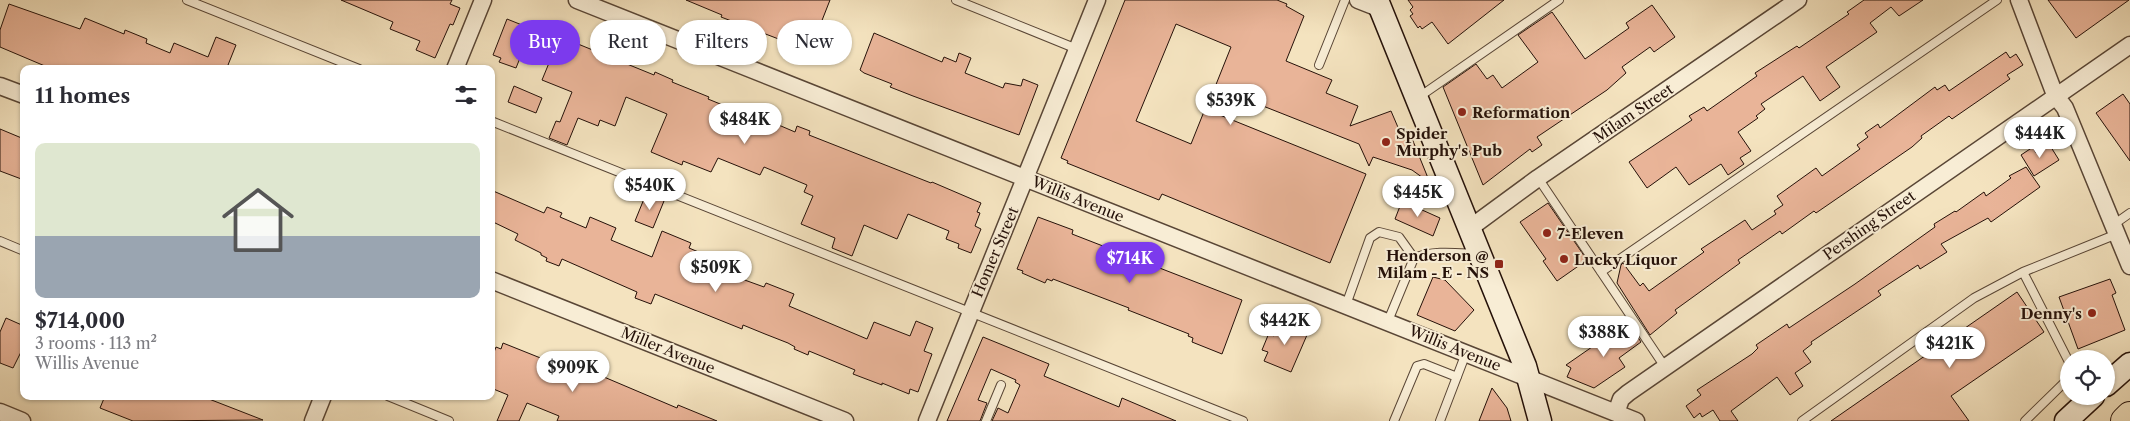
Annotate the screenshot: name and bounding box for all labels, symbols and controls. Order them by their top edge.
chip: Buy [510,20,580,65]
chip: Rent [590,20,666,65]
chip: Filters [676,20,767,65]
chip: New [777,20,852,65]
street label: Milam Street [1589,79,1677,147]
icon: filters [452,81,480,109]
text: 11 homes [35,83,130,108]
pin: $539K [1196,84,1266,126]
text: $539K [1206,90,1256,110]
pin: $484K [710,102,780,145]
place label: Reformation [1472,103,1571,122]
marker: Reformation [1456,106,1468,118]
text: $484K [720,109,770,129]
pin: $444K [2005,116,2075,159]
text: $444K [2015,123,2065,143]
place label: Spider Murphy's Pub [1396,124,1502,160]
marker: Spider Murphy's Pub [1380,136,1392,148]
pin: $540K [615,168,685,211]
street label: Willis Avenue [1028,172,1127,226]
icon: home [213,175,303,265]
text: $540K [625,175,675,195]
pin: $445K [1383,176,1453,218]
text: $445K [1393,182,1443,202]
street label: Pershing Street [1819,186,1919,264]
street label: Homer Street [967,203,1023,300]
place label: 7-Eleven [1557,224,1625,243]
marker: 7-Eleven [1541,227,1553,239]
pin: $714K [1095,242,1165,284]
place label: Henderson @ Milam - E - NS [1377,246,1489,282]
text: $714K [1107,248,1153,268]
pin: $509K [681,250,751,293]
place label: Lucky Liquor [1574,250,1678,269]
marker: Lucky Liquor [1558,253,1570,265]
text: $509K [691,257,741,277]
marker: Henderson @ Milam - E - NS [1493,258,1505,270]
pin: $442K [1250,304,1320,346]
place label: Denny's [2020,304,2082,323]
marker: Denny's [2086,307,2098,319]
text: $714,000 [35,308,125,333]
text: $442K [1260,310,1310,330]
pin: $388K [1569,316,1639,358]
street label: Willis Avenue [1405,321,1504,375]
text: $388K [1579,322,1629,342]
street label: Miller Avenue [618,323,718,377]
pin: $421K [1915,326,1985,369]
text: 3 rooms · 113 m² [35,333,157,353]
text: $421K [1926,333,1974,353]
pin: $909K [538,350,608,393]
map controls [2060,350,2115,405]
button: locate [2060,350,2115,405]
text: Willis Avenue [35,353,139,373]
text: $909K [548,357,599,377]

